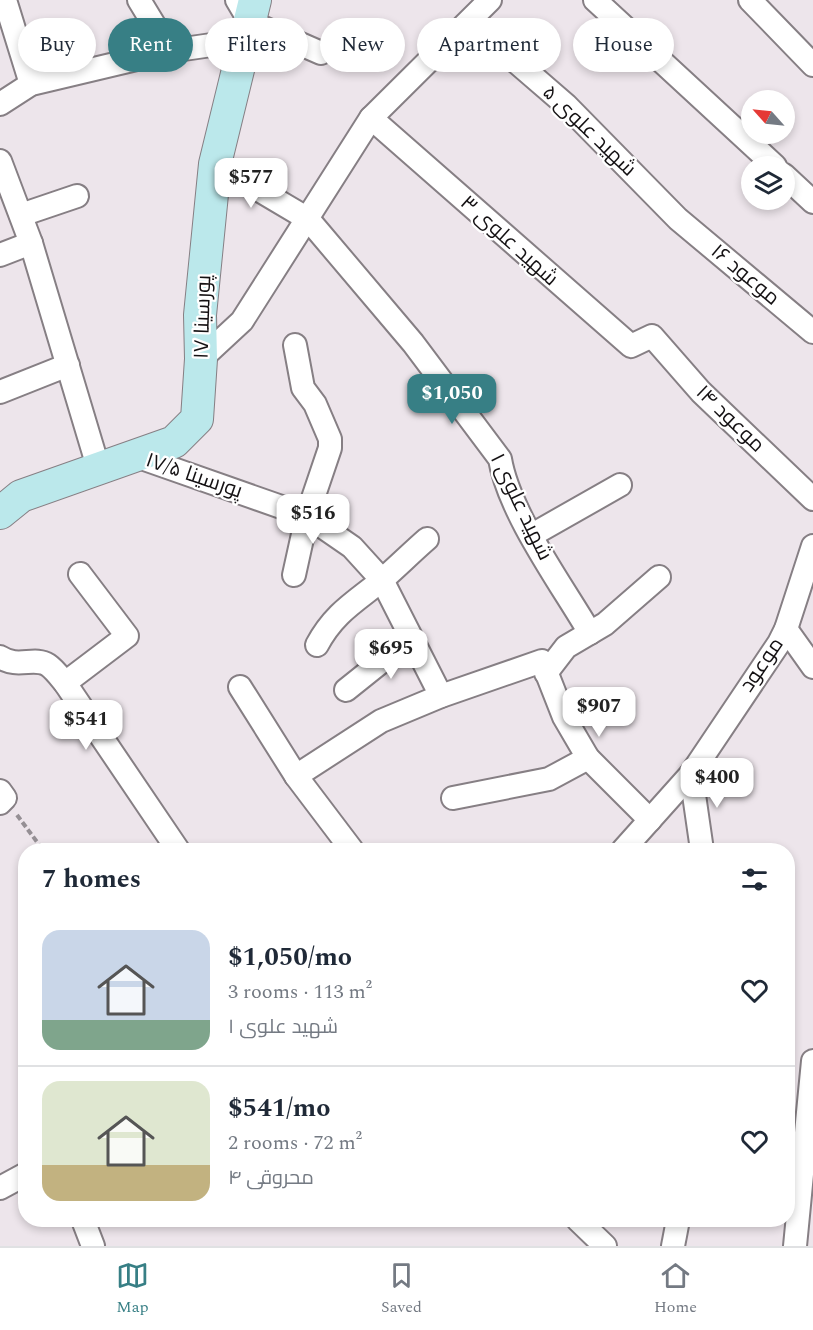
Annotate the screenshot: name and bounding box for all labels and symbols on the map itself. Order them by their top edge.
street label: شهید علوی ۵ [535,78,643,184]
north arrow [741,90,795,144]
pin: $577 [215,158,287,209]
street label: شهید علوی ۳ [453,188,565,294]
street label: موعود ۱۶ [703,236,787,314]
street label: پورسینا ۱۷ [186,274,220,360]
pin: $1,050 [403,374,501,425]
street label: موعود ۱۴ [688,378,772,460]
street label: پورسینا ۱۷/۵ [141,444,247,508]
street label: شهید علوی ۱ [481,448,561,566]
pin: $516 [277,494,349,545]
pin: $695 [355,629,427,680]
street label: موعود [732,631,792,699]
pin: $907 [563,687,635,738]
pin: $541 [50,700,122,751]
pin: $400 [681,758,753,809]

